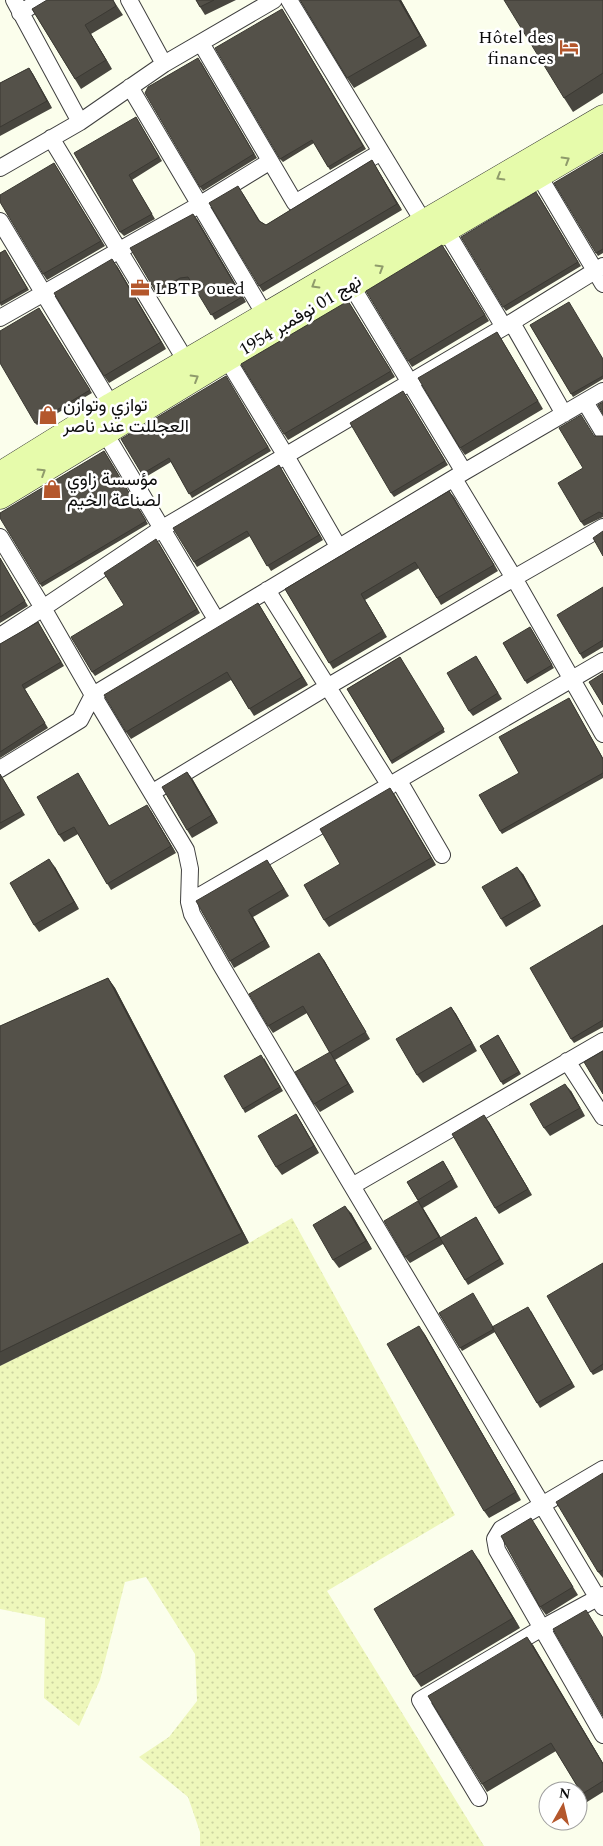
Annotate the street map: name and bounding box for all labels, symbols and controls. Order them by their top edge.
place label: Hôtel des finances [478,24,554,72]
hotel icon: Hôtel des finances [558,36,580,58]
one-way arrow [560,157,569,167]
one-way arrow [497,171,506,181]
one-way arrow [374,264,383,274]
street label: نهج 01 نوفمبر 1954 [234,268,367,363]
place label: LBTP oued [155,275,245,302]
office icon: LBTP oued [129,277,151,299]
one-way arrow [311,279,320,289]
one-way arrow [190,375,199,384]
place label: توازي وتوازن العجللت عند ناصر [62,392,189,440]
shop icon: توازي وتوازن العجللت عند ناصر [37,404,59,426]
place label: مؤسسة زاوي لصناعة الخيم [67,466,161,514]
one-way arrow [36,468,45,478]
shop icon: مؤسسة زاوي لصناعة الخيم [41,478,63,500]
north arrow [538,1781,588,1831]
text: N [558,1782,572,1805]

